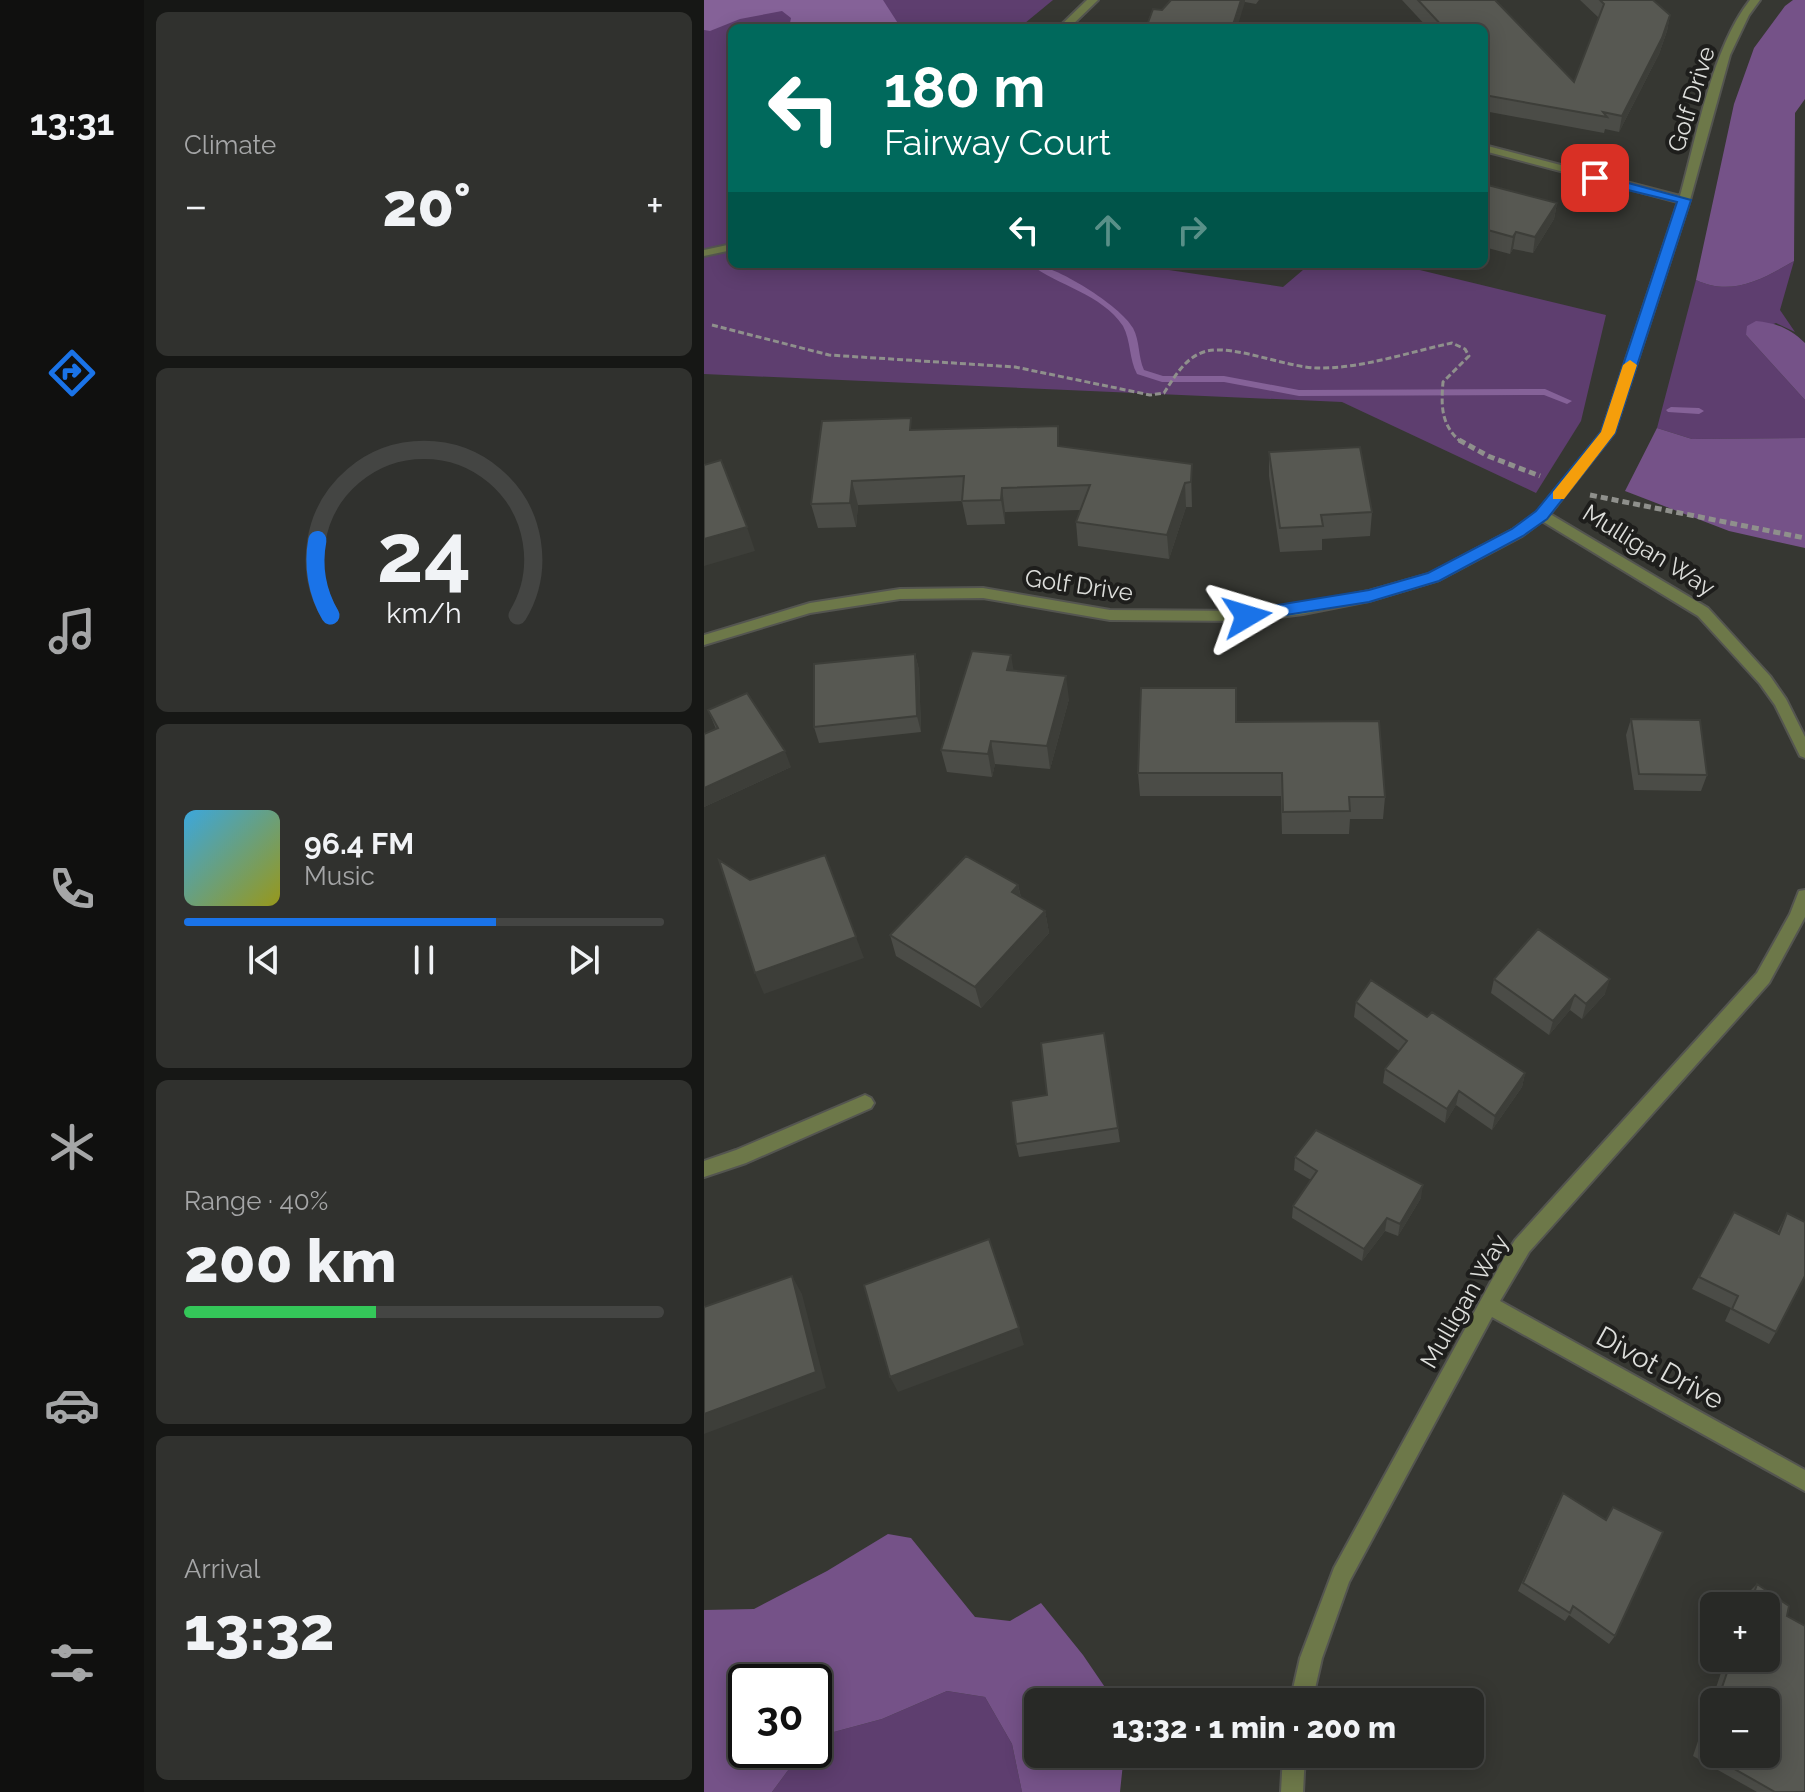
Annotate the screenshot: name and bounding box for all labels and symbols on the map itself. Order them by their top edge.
street label: Golf Drive [1661,43,1721,155]
pin [1561,144,1629,212]
street label: Mulligan Way [1578,498,1720,602]
street label: Golf Drive [1023,563,1135,607]
position arrow [1205,574,1289,658]
street label: Mulligan Way [1414,1229,1514,1373]
street label: Divot Drive [1591,1320,1729,1416]
speed limit sign: 30 [728,1664,832,1768]

